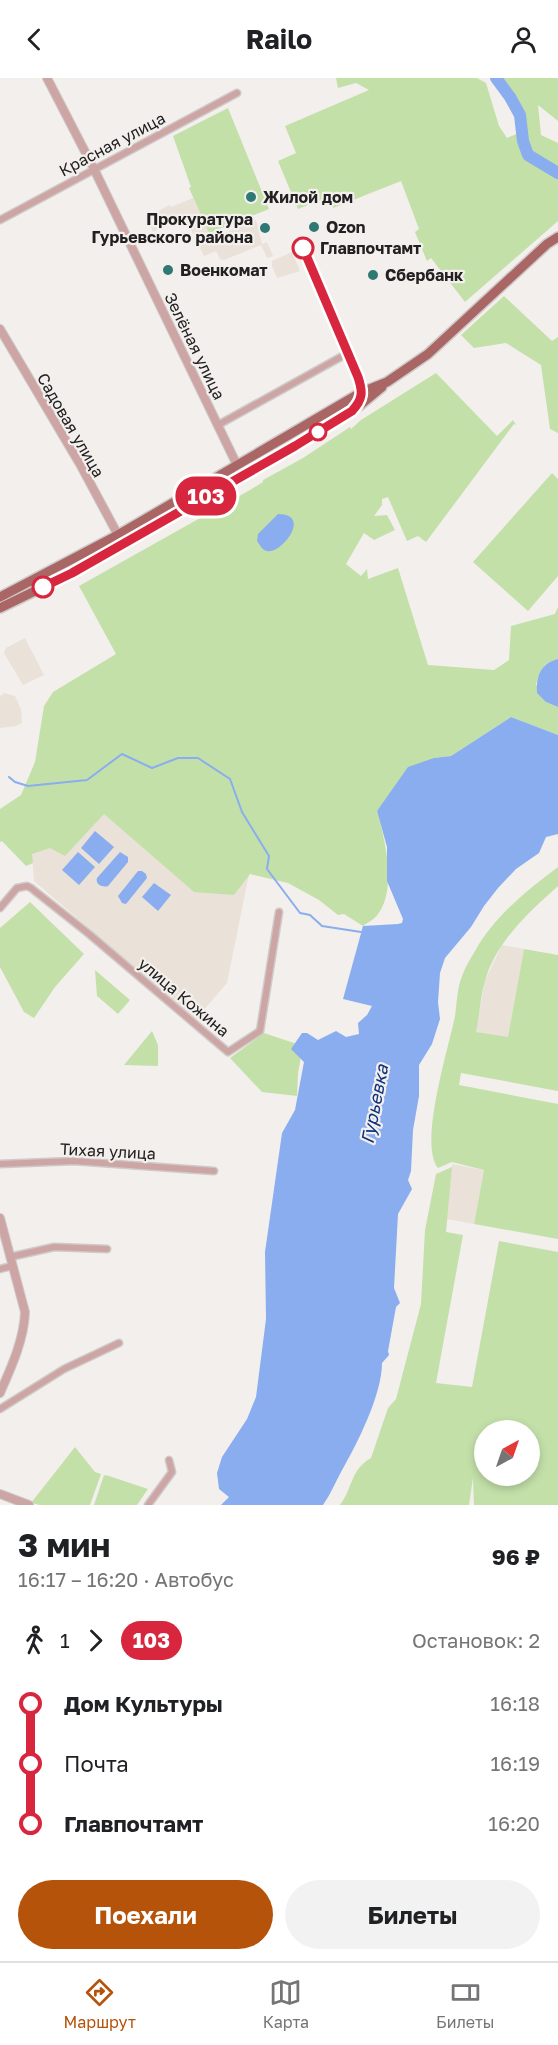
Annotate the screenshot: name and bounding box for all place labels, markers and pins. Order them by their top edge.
place label: Жилой дом [263,187,353,207]
marker: Жилой дом [244,190,258,204]
place label: Прокуратура Гурьевского района [91,209,253,247]
place label: Ozon [326,217,366,237]
marker: Ozon [307,220,321,234]
marker: Прокуратура Гурьевского района [258,221,272,235]
marker: Главпочтамт [292,237,314,259]
place label: Главпочтамт [320,238,421,258]
place label: Военкомат [180,260,268,280]
marker: Военкомат [161,263,175,277]
place label: Сбербанк [385,265,464,285]
marker: Сбербанк [366,268,380,282]
unlabelled marker [309,423,327,441]
unlabelled marker [32,576,54,598]

